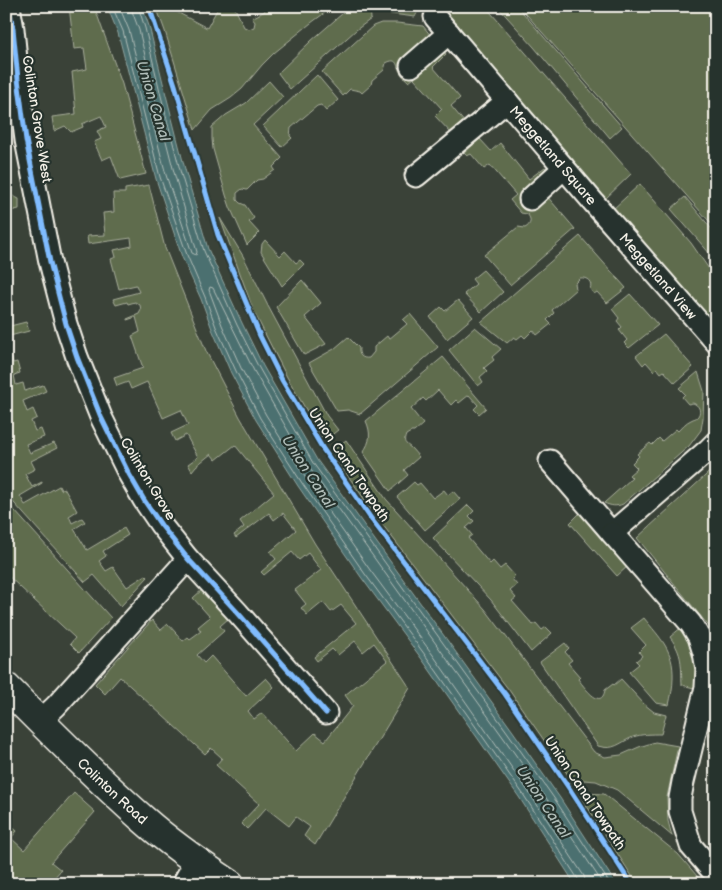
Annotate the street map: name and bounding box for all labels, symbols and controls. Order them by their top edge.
street label: Colinton Grove West [19,54,56,184]
water label: Union Canal [132,58,174,144]
street label: Meggetland Square [506,102,600,208]
street label: Meggetland View [616,230,701,323]
street label: Union Canal Towpath [305,405,393,525]
water label: Union Canal [278,432,338,512]
street label: Colinton Grove [117,434,179,524]
street label: Union Canal Towpath [541,733,629,853]
street label: Colinton Road [74,754,151,828]
water label: Union Canal [512,762,574,842]

